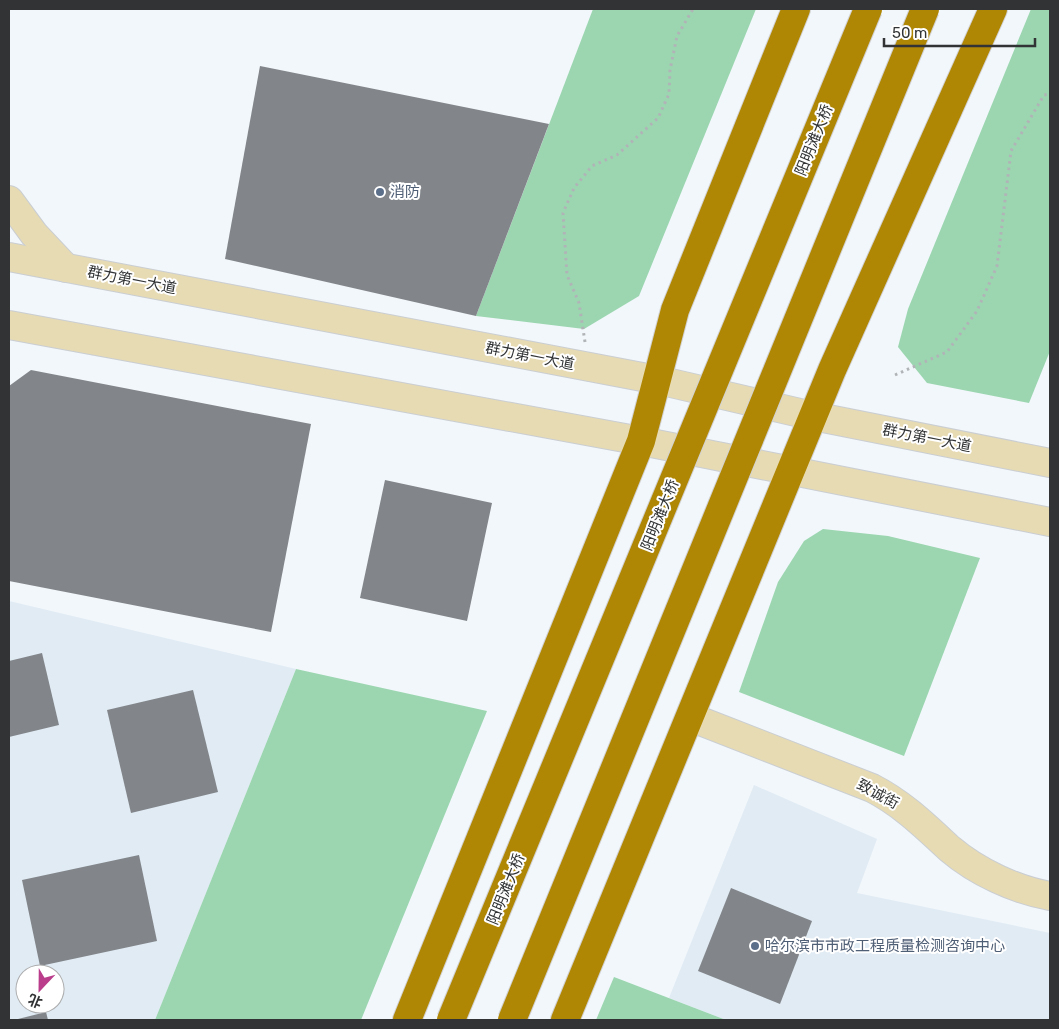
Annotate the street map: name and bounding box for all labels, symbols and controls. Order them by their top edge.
scale bar [884,15,1035,47]
text: 50 m [892,24,927,42]
street label: 阳明滩大桥 [792,102,836,178]
place label: 消防 [390,183,420,201]
marker: 消防 [374,186,386,198]
street label: 群力第一大道 [86,263,178,297]
street label: 群力第一大道 [484,339,576,373]
street label: 群力第一大道 [881,421,973,455]
street label: 阳明滩大桥 [638,477,682,553]
street label: 致诚街 [854,775,902,813]
street label: 阳明滩大桥 [484,851,528,927]
place label: 哈尔滨市市政工程质量检测咨询中心 [765,937,1005,955]
marker: 哈尔滨市市政工程质量检测咨询中心 [749,940,761,952]
north arrow [15,964,65,1014]
text: 北 [26,990,45,1011]

